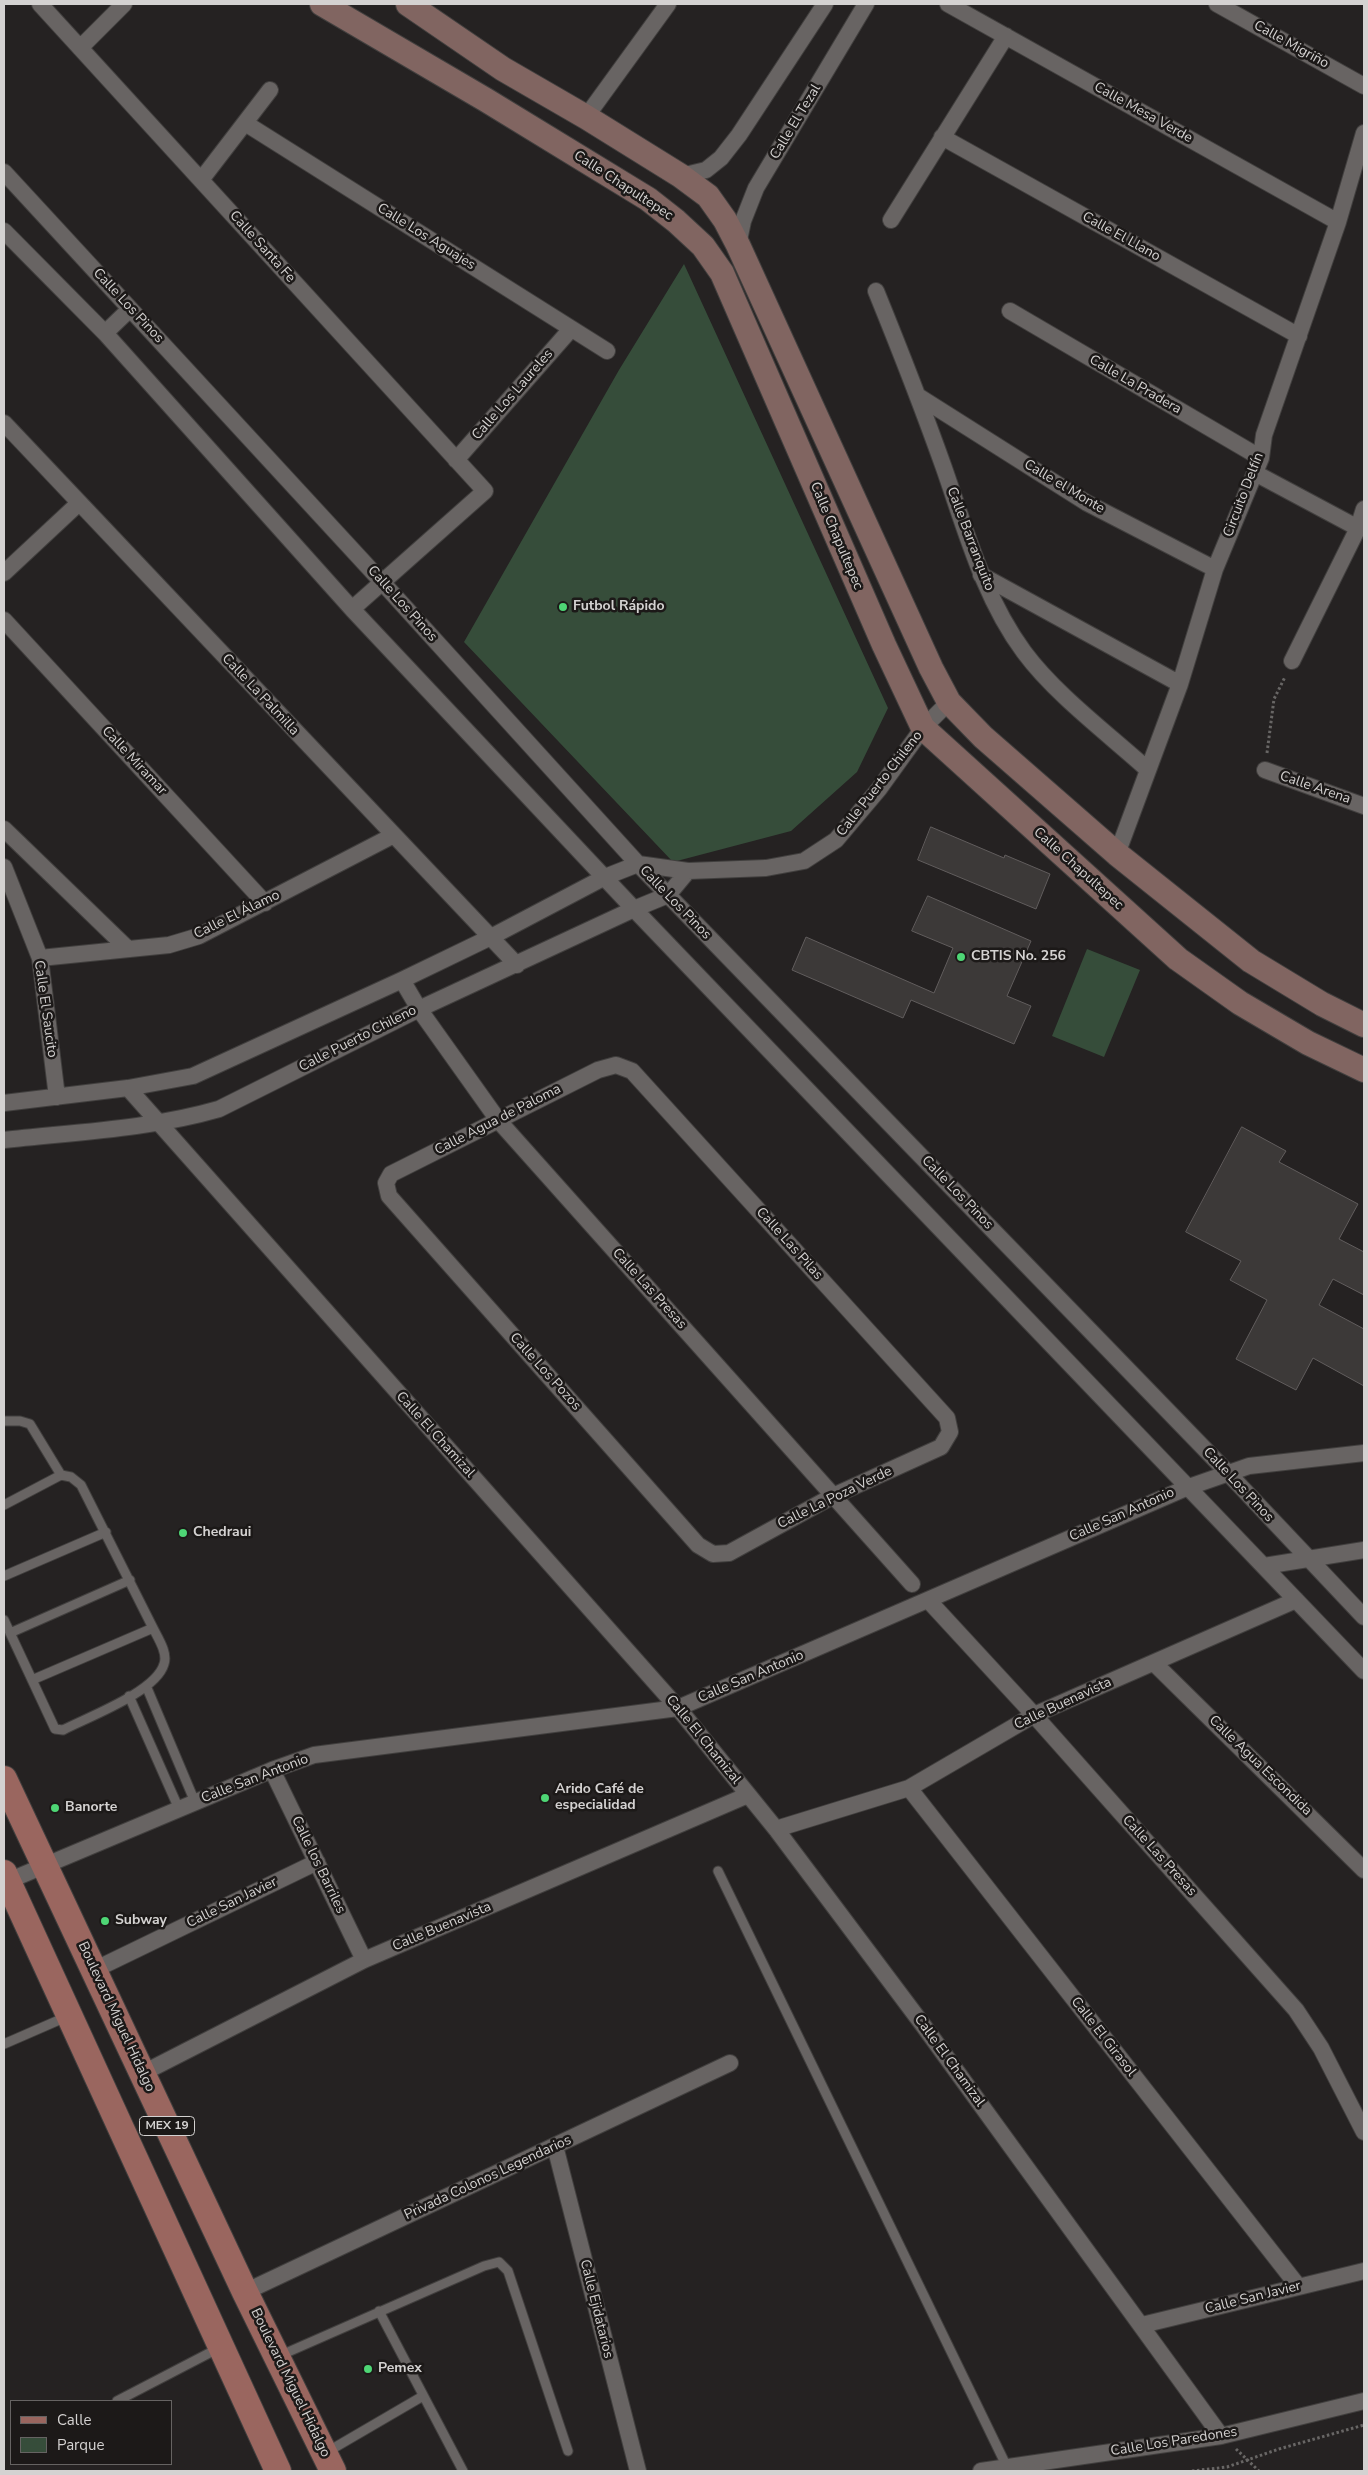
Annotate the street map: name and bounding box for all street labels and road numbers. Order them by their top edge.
street label: Calle Migriño [1251,17,1331,73]
street label: Calle Mesa Verde [1091,79,1195,147]
street label: Calle El Tezal [767,81,825,163]
street label: Calle Chapultepec [570,148,676,224]
street label: Calle Los Aguajes [374,200,478,274]
street label: Calle Santa Fe [225,208,299,286]
street label: Calle El Llano [1079,209,1163,265]
street label: Calle Los Pinos [89,265,167,347]
street label: Calle Los Laureles [469,346,557,444]
street label: Calle La Pradera [1086,352,1184,418]
street label: Circuito Delfín [1220,450,1268,540]
street label: Calle el Monte [1021,456,1107,518]
street label: Calle Chapultepec [806,480,866,592]
street label: Calle Barranquito [942,485,998,593]
street label: Calle Los Pinos [364,563,440,645]
street label: Calle La Palmilla [218,651,302,739]
street label: Calle Miramar [98,723,170,799]
street label: Calle Puerto Chileno [834,728,926,840]
street label: Calle Arena [1277,768,1353,808]
street label: Calle Chapultepec [1030,824,1126,914]
street label: Calle Los Pinos [636,863,714,943]
street label: Calle El Álamo [191,887,283,943]
street label: Calle El Saucito [30,959,60,1059]
street label: Calle Puerto Chileno [297,1002,419,1076]
street label: Calle Agua de Paloma [432,1081,564,1159]
street label: Calle Los Pinos [918,1153,996,1233]
street label: Calle Las Pilas [752,1204,826,1284]
street label: Calle Las Presas [608,1245,690,1333]
street label: Calle Los Pozos [506,1330,584,1414]
street label: Calle El Chamizal [392,1389,478,1481]
street label: Calle Los Pinos [1199,1444,1277,1526]
street label: Calle La Poza Verde [775,1463,895,1533]
street label: Calle San Antonio [1067,1484,1177,1546]
street label: Calle San Antonio [696,1647,806,1707]
street label: Calle Buenavista [1012,1674,1114,1734]
street label: Calle El Chamizal [662,1692,744,1788]
street label: Calle Agua Escondida [1205,1712,1315,1820]
street label: Calle San Antonio [199,1751,311,1807]
street label: Calle Las Presas [1118,1812,1200,1900]
street label: Calle los Barriles [287,1813,349,1917]
street label: Calle San Javier [184,1874,280,1932]
street label: Calle Buenavista [390,1899,494,1955]
street label: Boulevard Miguel Hidalgo [74,1939,158,2095]
street label: Calle El Girasol [1067,1994,1139,2080]
street label: Calle El Chamizal [910,2012,988,2110]
road number: MEX 19 [140,2116,194,2136]
street label: Privada Colonos Legendarios [402,2132,574,2224]
street label: Calle Ejidatarios [576,2258,616,2360]
street label: Calle San Javier [1203,2278,1303,2318]
street label: Boulevard Miguel Hidalgo [247,2306,333,2460]
street label: Calle Los Paredones [1110,2424,1238,2460]

